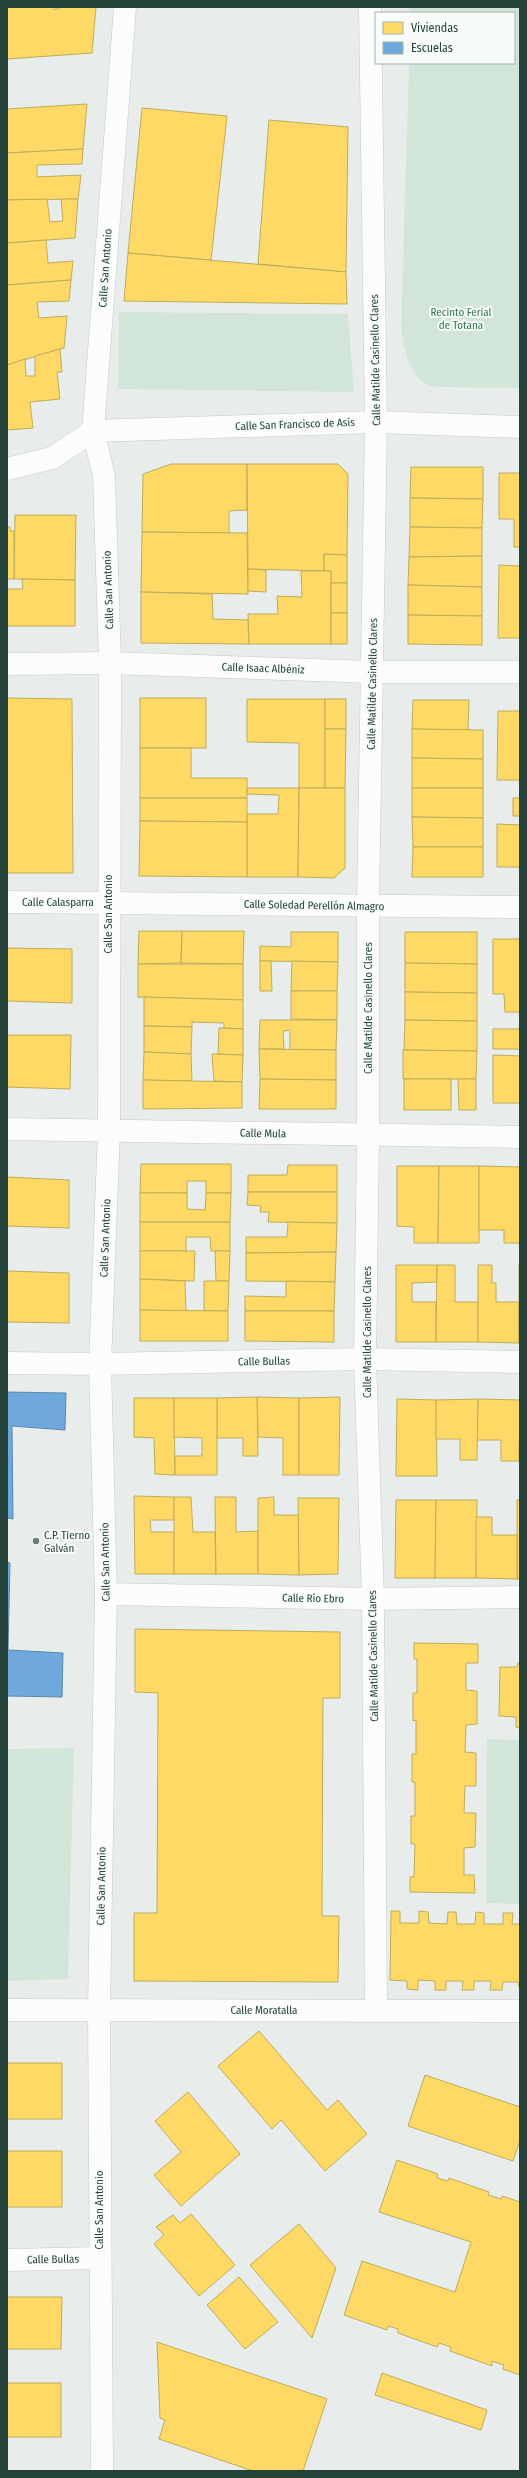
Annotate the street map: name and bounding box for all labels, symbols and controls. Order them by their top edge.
legend [375,12,515,64]
text: Viviendas [411,21,458,35]
text: Escuelas [411,41,453,55]
street label: Calle San Antonio [96,228,115,308]
street label: Calle Matilde Casinello Clares [368,294,383,426]
park label: Recinto Ferial de Totana [430,306,492,332]
street label: Calle San Francisco de Asís [235,416,355,433]
street label: Calle San Antonio [101,550,116,630]
street label: Calle Matilde Casinello Clares [365,618,380,750]
street label: Calle Isaac Albéniz [221,661,305,676]
street label: Calle San Antonio [102,874,115,953]
street label: Calle Calasparra [22,896,94,909]
street label: Calle Soledad Perellón Almagro [244,898,385,913]
street label: Calle Matilde Casinello Clares [362,942,375,1074]
street label: Calle Mula [240,1127,286,1140]
street label: Calle San Antonio [98,1198,113,1278]
street label: Calle Matilde Casinello Clares [361,1266,374,1398]
street label: Calle Bullas [238,1355,290,1368]
street label: Calle San Antonio [98,1522,113,1602]
place label: C.P. Tierno Galván [44,1529,90,1555]
marker: C.P. Tierno Galván [31,1536,41,1546]
street label: Calle Matilde Casinello Clares [366,1590,381,1722]
street label: Calle Río Ebro [282,1591,344,1606]
street label: Calle San Antonio [94,1846,109,1926]
street label: Calle Moratalla [231,2004,297,2017]
street label: Calle San Antonio [93,2170,106,2249]
street label: Calle Bullas [27,2253,79,2266]

